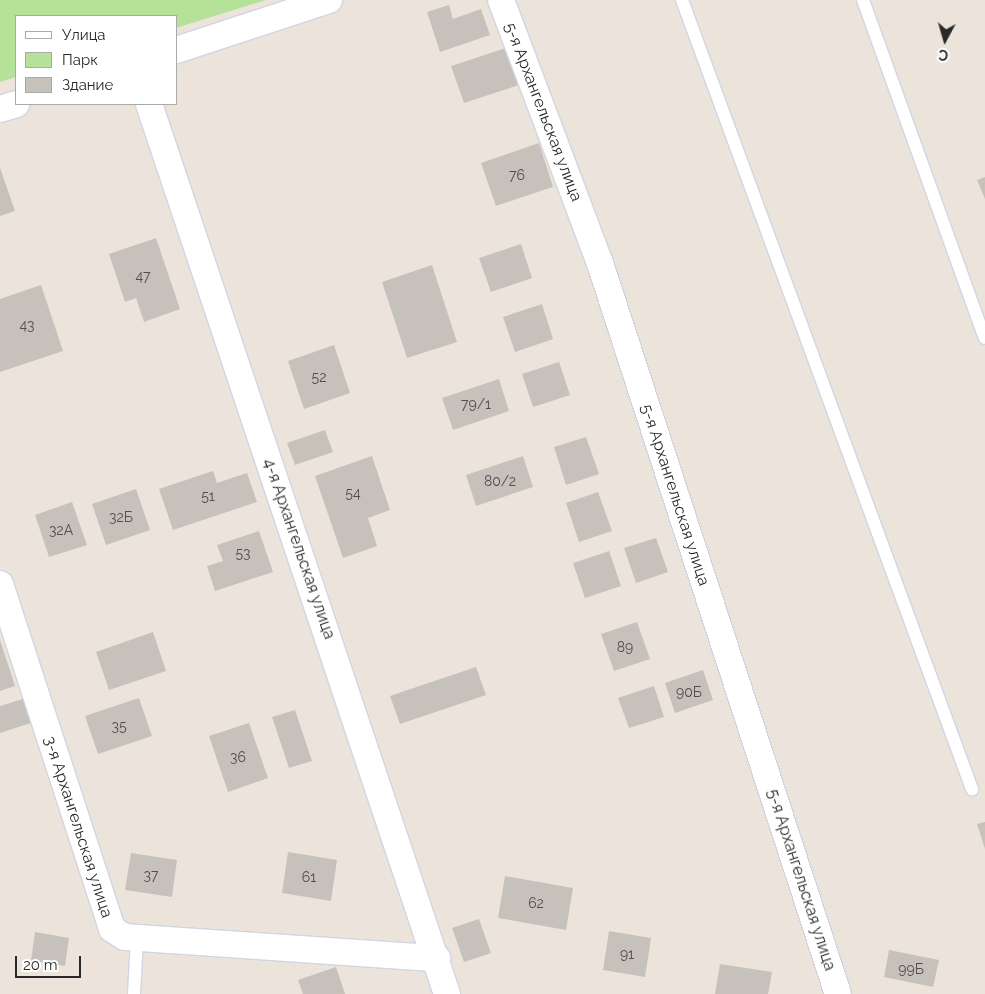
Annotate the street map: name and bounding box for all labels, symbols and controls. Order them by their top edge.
legend [15,15,178,105]
north arrow [920,15,970,65]
street label: 5-я Архангельская улица [500,20,586,204]
text: Улица [62,26,106,44]
text: С [938,46,949,63]
text: Парк [62,51,98,69]
text: Здание [62,76,113,94]
house number: 76 [509,167,525,183]
house number: 47 [135,268,151,284]
house number: 43 [19,317,35,333]
house number: 52 [312,369,326,385]
house number: 79/1 [461,396,491,412]
street label: 5-я Архангельская улица [636,401,714,589]
street label: 4-я Архангельская улица [259,456,339,642]
house number: 80/2 [484,473,516,489]
house number: 54 [345,485,361,501]
house number: 51 [201,488,215,504]
house number: 32Б [109,509,133,525]
house number: 32А [49,522,73,538]
house number: 53 [235,545,251,561]
house number: 89 [617,639,633,655]
house number: 90Б [676,684,702,700]
house number: 35 [111,718,127,734]
street label: 3-я Архангельская улица [39,733,117,921]
house number: 36 [230,749,246,765]
street label: 5-я Архангельская улица [762,786,840,974]
house number: 37 [144,867,158,883]
house number: 61 [302,869,316,885]
house number: 62 [528,895,544,911]
scale bar [18,946,84,978]
house number: 91 [620,946,634,962]
text: 20 m [23,956,58,974]
house number: 99Б [898,961,924,977]

